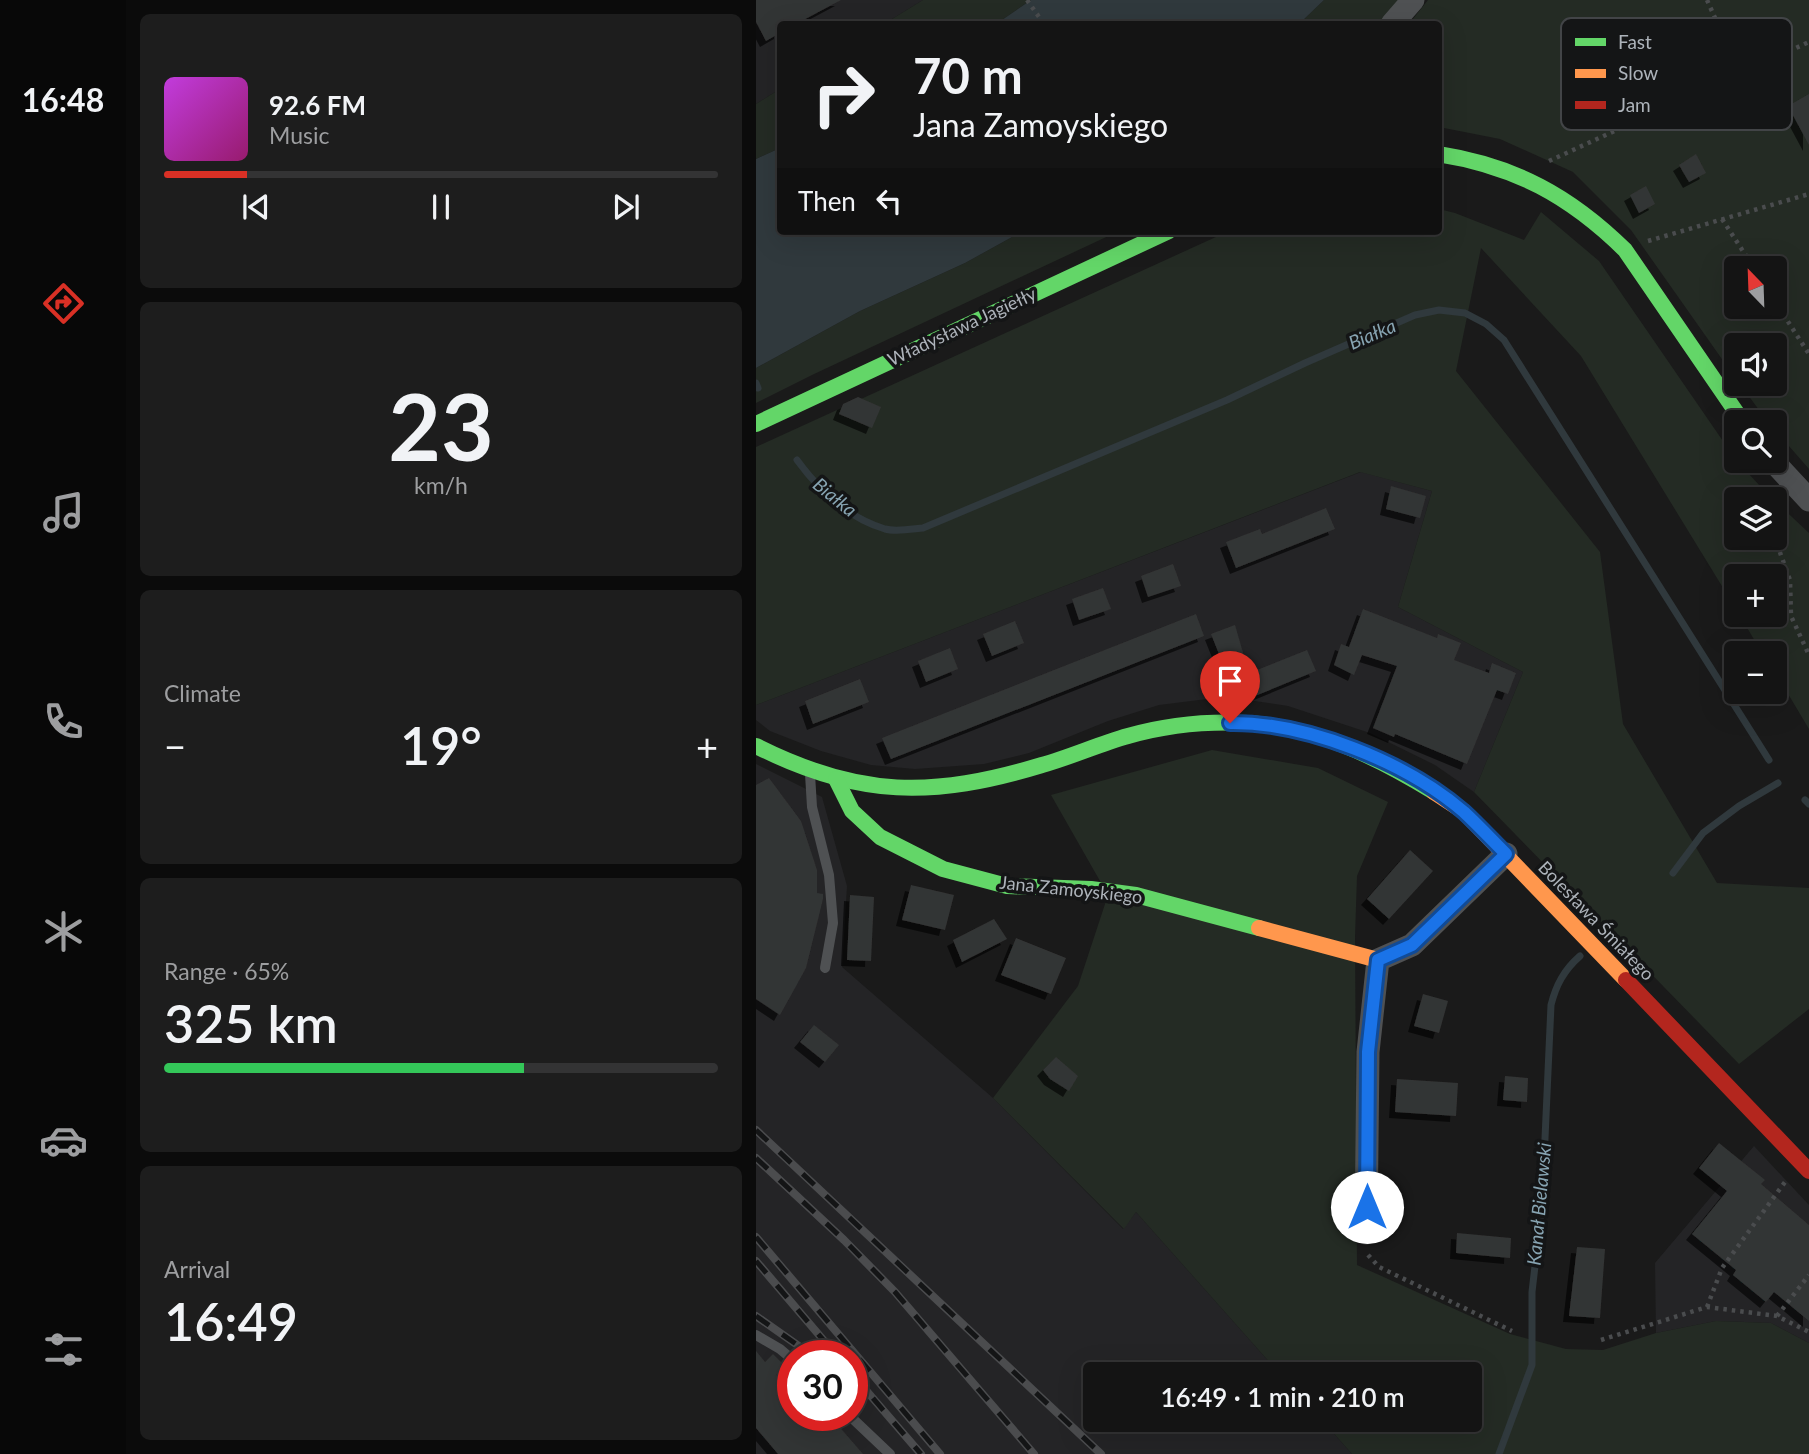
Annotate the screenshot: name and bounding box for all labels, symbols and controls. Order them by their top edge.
legend [1561,18,1792,130]
text: Fast [1618,30,1652,53]
text: 70 m [913,46,1023,104]
icon: right [798,49,889,140]
text: Slow [1618,61,1658,84]
text: 16:48 [22,80,104,119]
text: 92.6 FM [269,89,366,121]
text: Jam [1618,93,1651,116]
text: Jana Zamoyskiego [913,105,1168,144]
text: Music [269,121,329,149]
icon: left [870,182,908,220]
text: Then [798,185,856,217]
icon: previous [237,188,275,226]
icon: pause [422,188,460,226]
icon: next [607,188,645,226]
north arrow [1724,256,1787,318]
map controls [1724,256,1787,704]
icon: directions [39,279,88,328]
street label: Władysława Jagiełły [884,282,1040,370]
water label: Białka [1345,313,1399,354]
button: sound [1724,333,1787,396]
text: 23 [388,371,494,480]
button: search [1724,410,1787,473]
text: km/h [414,471,468,499]
water label: Białka [809,472,862,521]
button: layers [1724,487,1787,550]
icon: music [39,488,88,537]
button: + [1724,564,1787,627]
button: − [1724,641,1787,704]
pin [1200,651,1260,723]
icon: arrive [1211,662,1249,700]
text: Climate [164,679,241,707]
icon: phone [39,697,88,746]
text: 19° [400,714,482,776]
text: − [164,723,186,769]
text: + [696,723,718,769]
street label: Bolesława Śmiałego [1534,856,1659,985]
street label: Jana Zamoyskiego [999,871,1144,907]
icon: climate [39,907,88,956]
text: Range · 65% [164,957,289,985]
text: 325 km [164,992,338,1054]
icon: car [39,1116,88,1165]
water label: Kanał Bielawski [1522,1141,1555,1266]
position arrow [1330,1170,1404,1244]
text: Arrival [164,1255,230,1283]
text: 16:49 [164,1290,298,1352]
icon: filters [39,1325,88,1374]
speed limit sign: 30 [777,1340,868,1431]
text: 16:49 · 1 min · 210 m [1160,1381,1405,1413]

